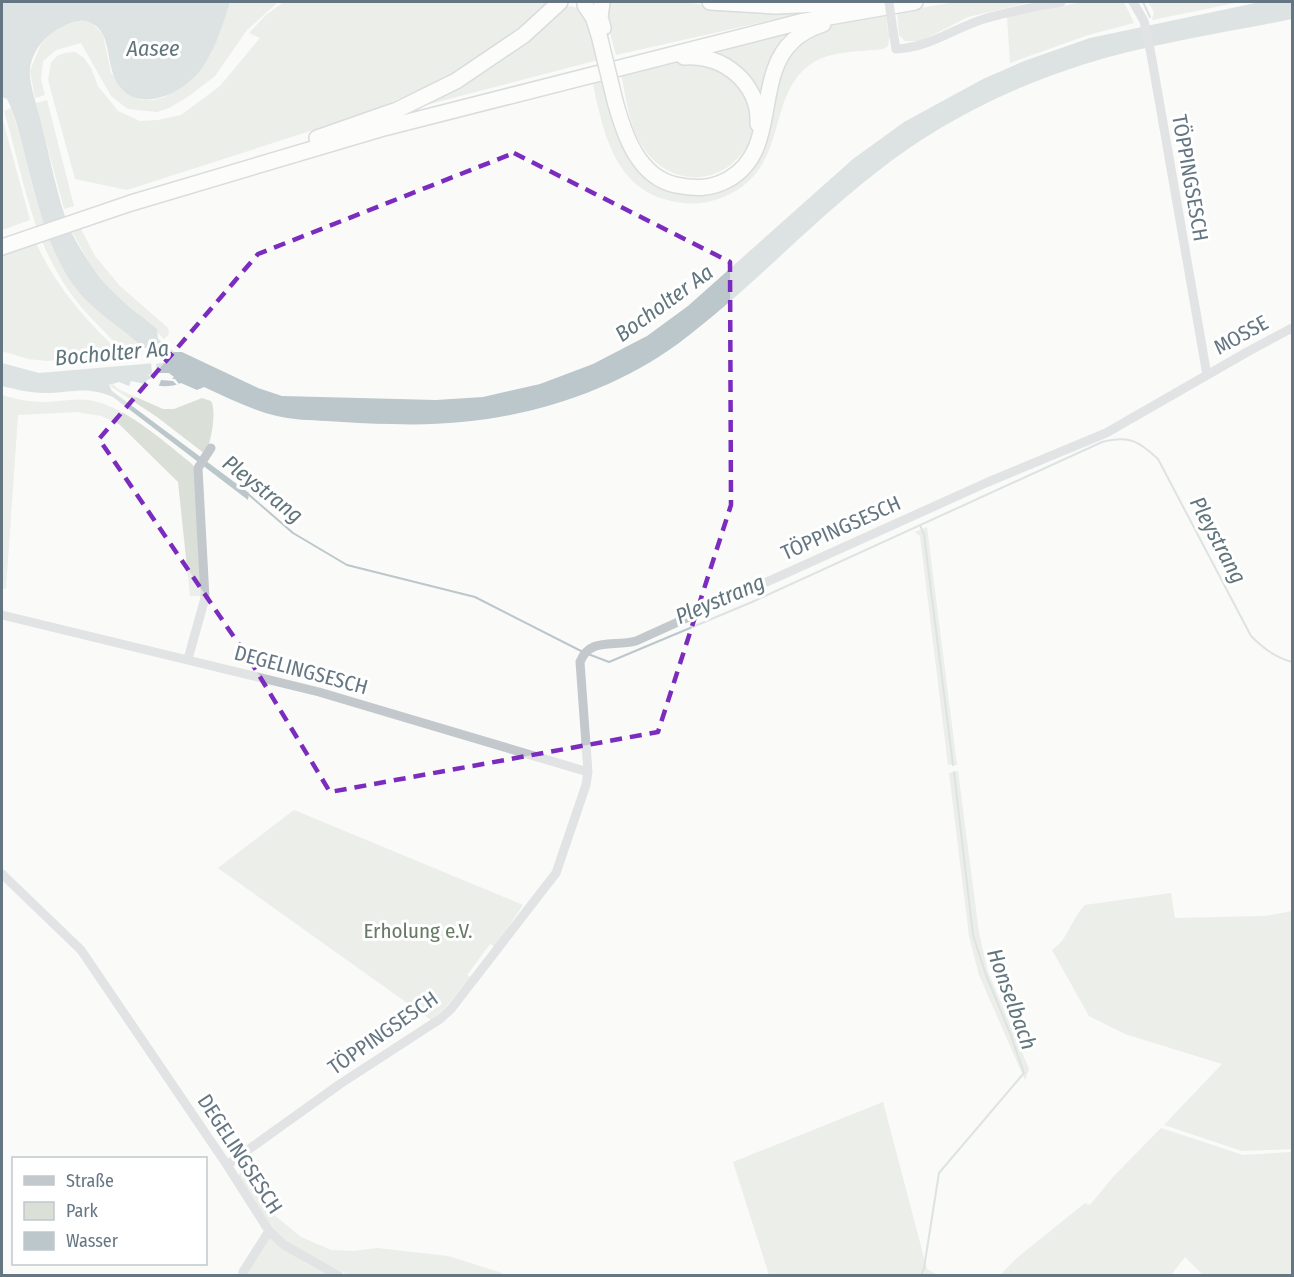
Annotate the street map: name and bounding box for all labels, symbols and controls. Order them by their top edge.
water label: Aasee [126,35,179,62]
street label: TÖPPINGSESCH [1166,113,1214,243]
water label: Bocholter Aa [610,258,718,348]
street label: MOSSE [1209,309,1273,361]
water label: Bocholter Aa [54,335,170,371]
water label: Pleystrang [217,449,309,529]
street label: TÖPPINGSESCH [777,490,905,566]
water label: Pleystrang [1184,492,1252,588]
water label: Pleystrang [671,568,769,630]
street label: DEGELINGSESCH [231,640,371,700]
park label: Erholung e.V. [363,918,473,944]
water label: Honselbach [981,945,1043,1053]
street label: TÖPPINGSESCH [323,986,443,1080]
street label: DEGELINGSESCH [192,1089,288,1219]
legend [12,1157,207,1265]
text: Straße [66,1170,114,1192]
text: Park [66,1200,99,1222]
text: Wasser [66,1230,119,1252]

